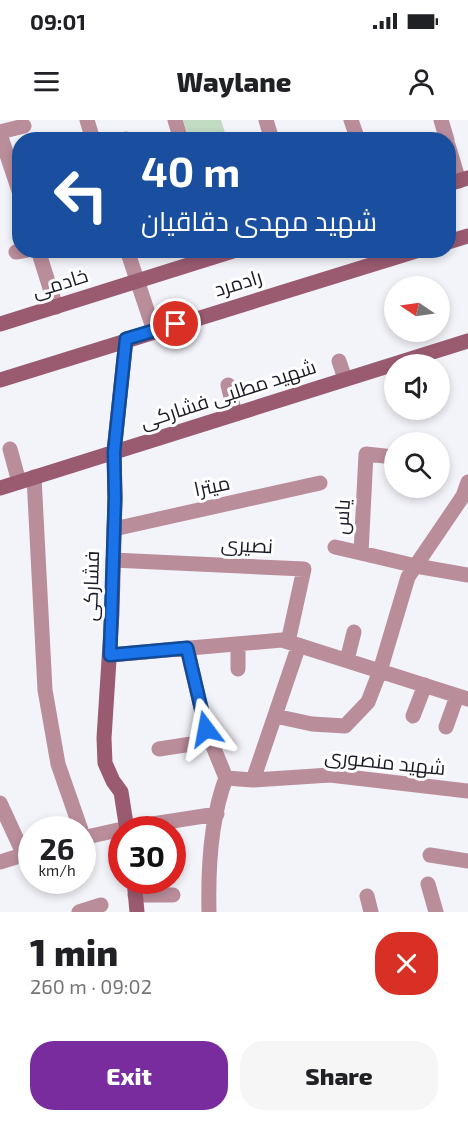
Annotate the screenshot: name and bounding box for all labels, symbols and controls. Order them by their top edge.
text: 09:01 [30,8,86,34]
icon: menu [30,65,63,98]
text: Waylane [177,65,291,97]
icon: person [405,65,438,98]
text: 40 m [141,145,240,195]
icon: left [42,156,120,234]
text: شهید مهدی دقاقیان [141,204,377,236]
street label: خادمی [29,262,91,304]
street label: رادمرد [211,263,265,302]
north arrow [384,276,450,342]
map controls [384,276,450,498]
pin [150,298,201,349]
icon: arrive [159,307,192,340]
street label: شهید مطلبی فشارکی [137,353,319,435]
button: sound [384,354,450,420]
button: search [384,432,450,498]
street label: میترا [192,470,232,501]
street label: یاس [328,498,356,535]
street label: نصیری [220,531,274,559]
street label: فشارکی [77,550,105,622]
position arrow [174,697,238,761]
street label: شهید منصوری [323,743,447,781]
speed limit sign: 30 [108,816,186,894]
text: 26 [39,830,75,866]
text: km/h [38,861,76,879]
text: 1 min [30,930,118,973]
button: close [375,932,438,995]
text: 260 m · 09:02 [30,974,152,998]
button: Exit [30,1041,228,1110]
button: Share [240,1041,438,1110]

